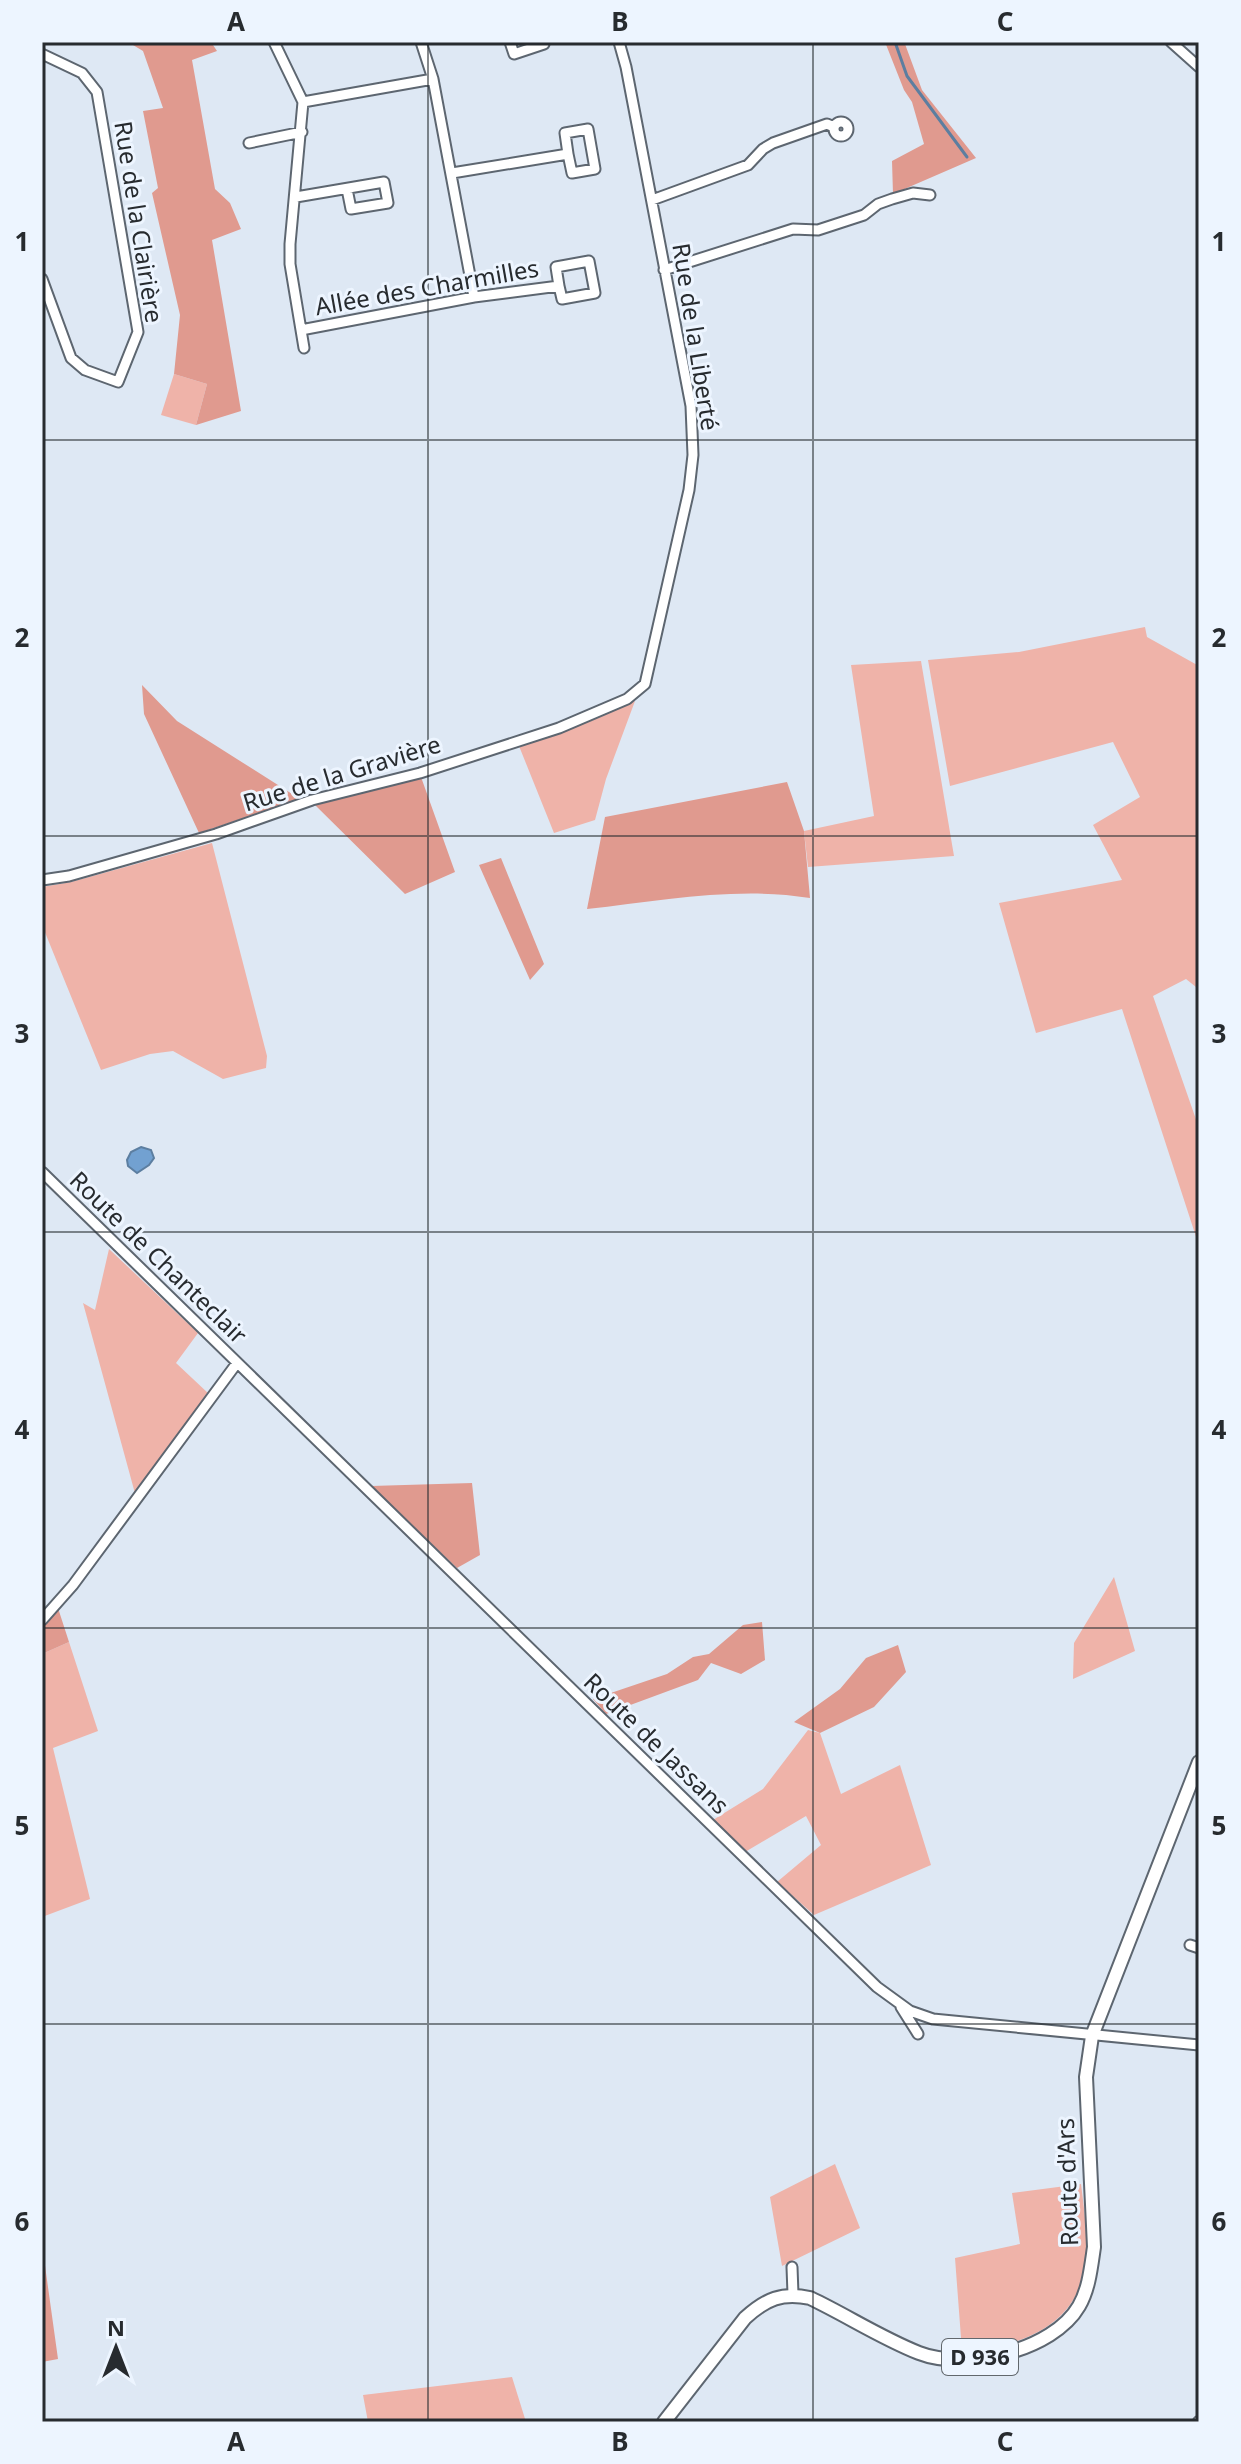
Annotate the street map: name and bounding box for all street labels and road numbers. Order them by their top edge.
street label: Rue de la Clairière [107,119,172,325]
street label: Rue de la Liberté [665,241,728,433]
street label: Allée des Charmilles [312,251,541,322]
street label: Rue de la Gravière [239,727,445,818]
street label: Route de Chanteclair [63,1163,255,1350]
street label: Route de Jassans [577,1665,737,1821]
street label: Route d'Ars [1048,2118,1085,2247]
road number: D 936 [942,2339,1018,2375]

